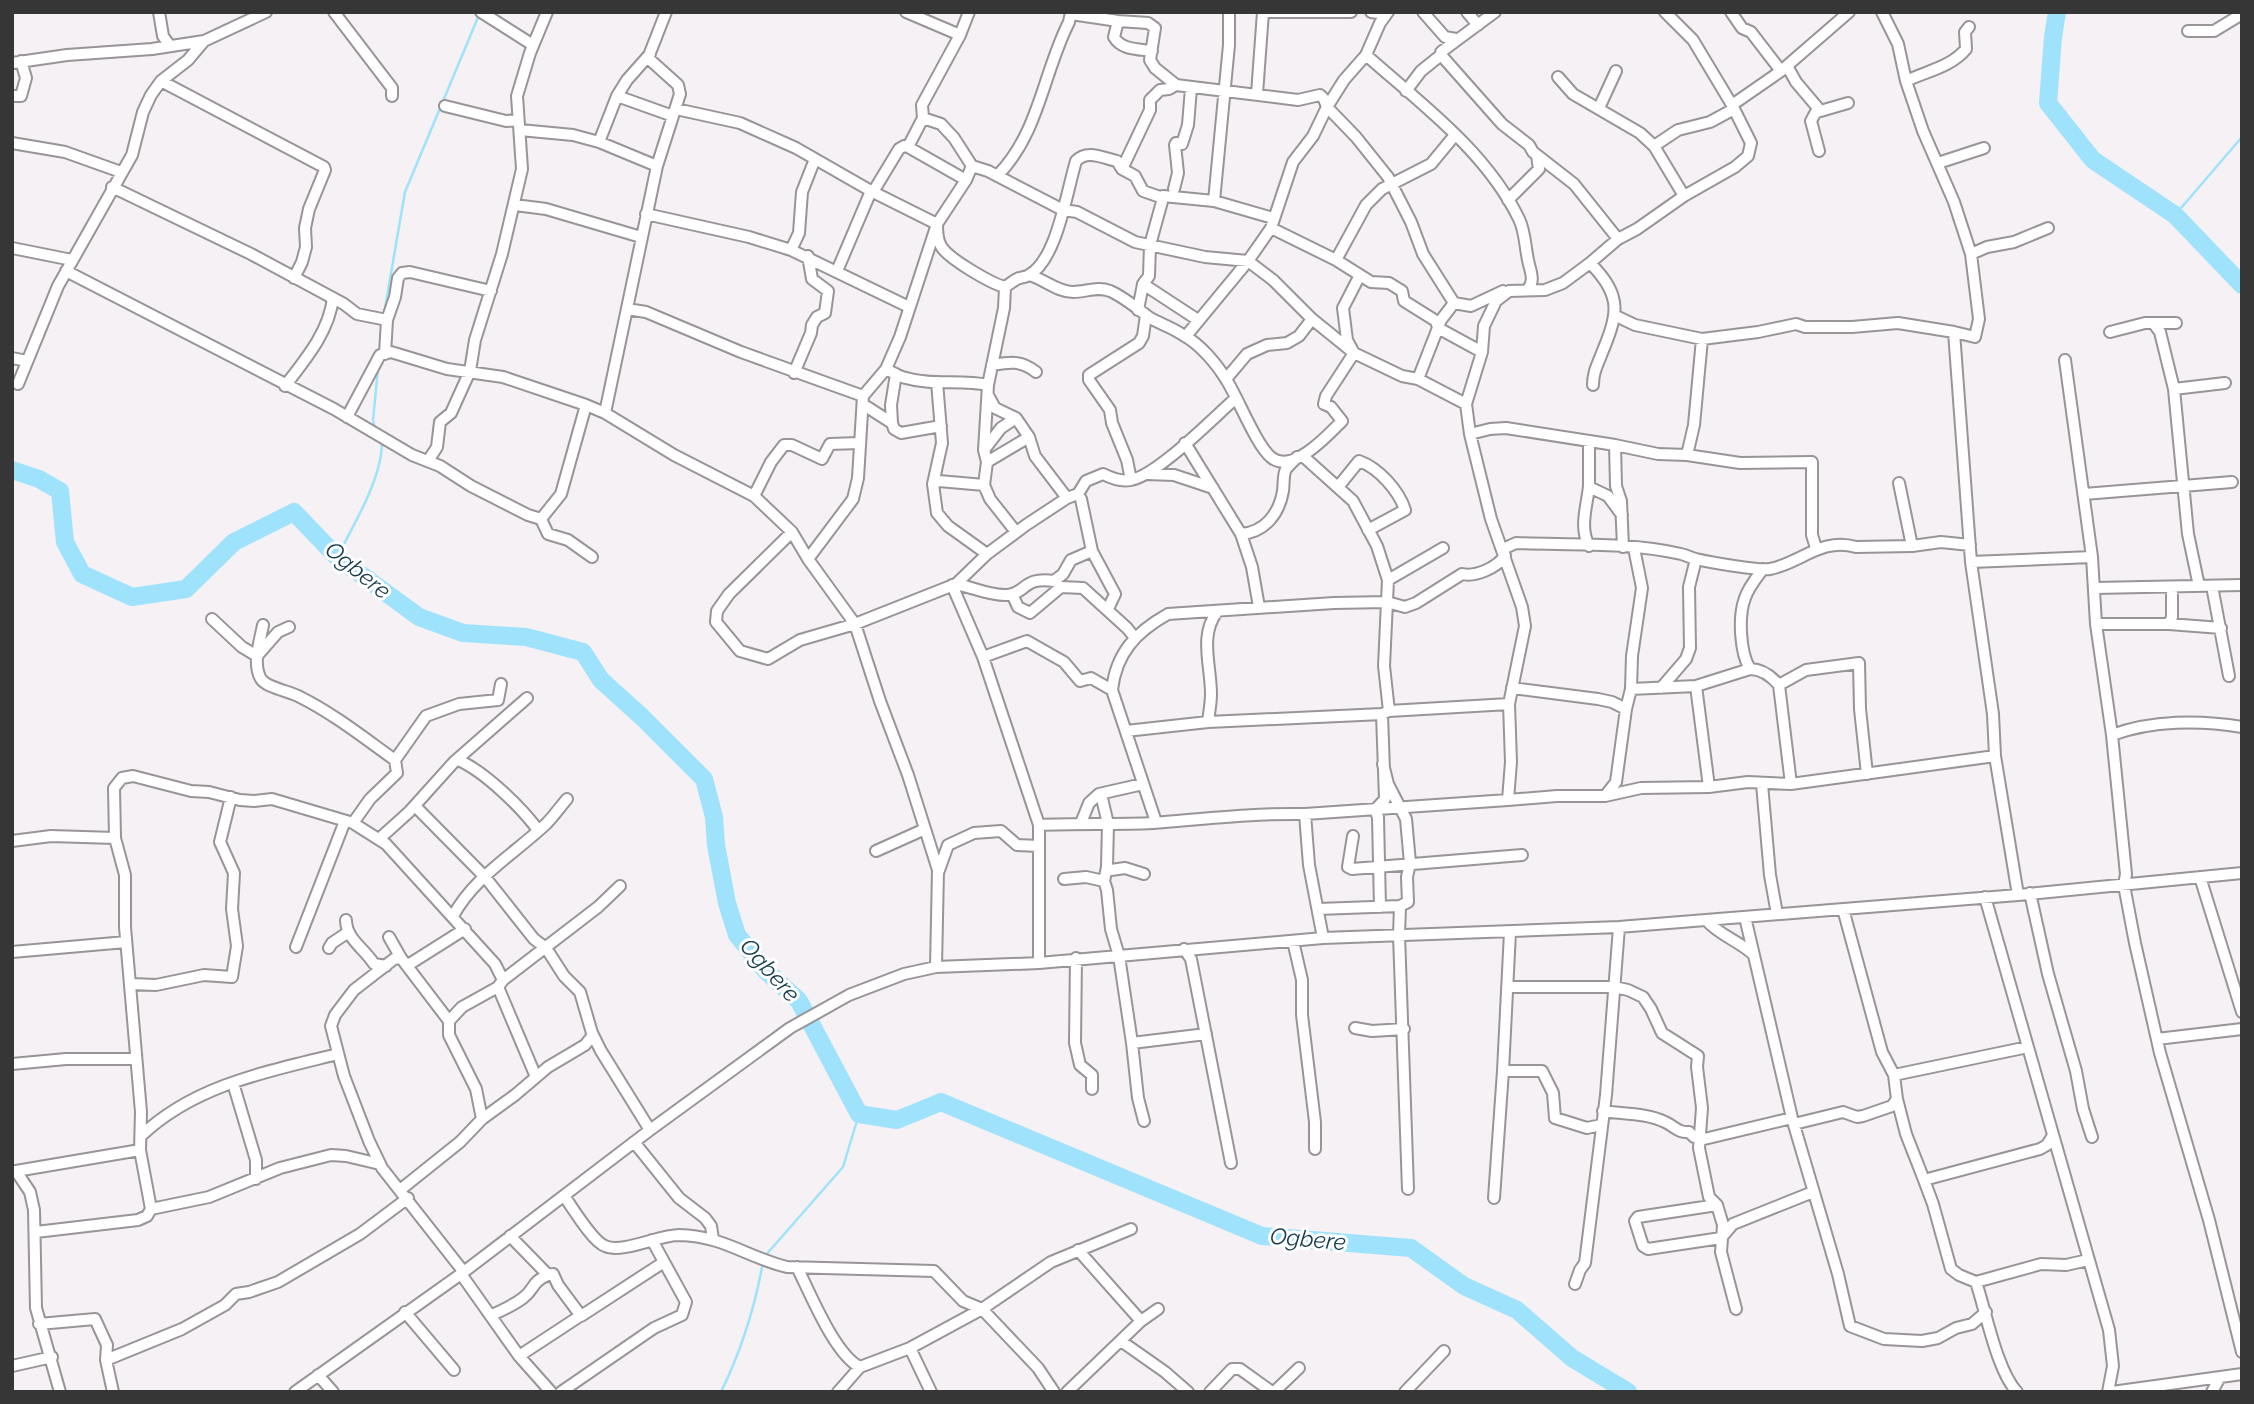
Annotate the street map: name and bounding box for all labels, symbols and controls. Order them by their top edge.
water label: Ogbere [320,535,396,604]
water label: Ogbere [735,932,806,1007]
water label: Ogbere [1269,1222,1347,1255]

